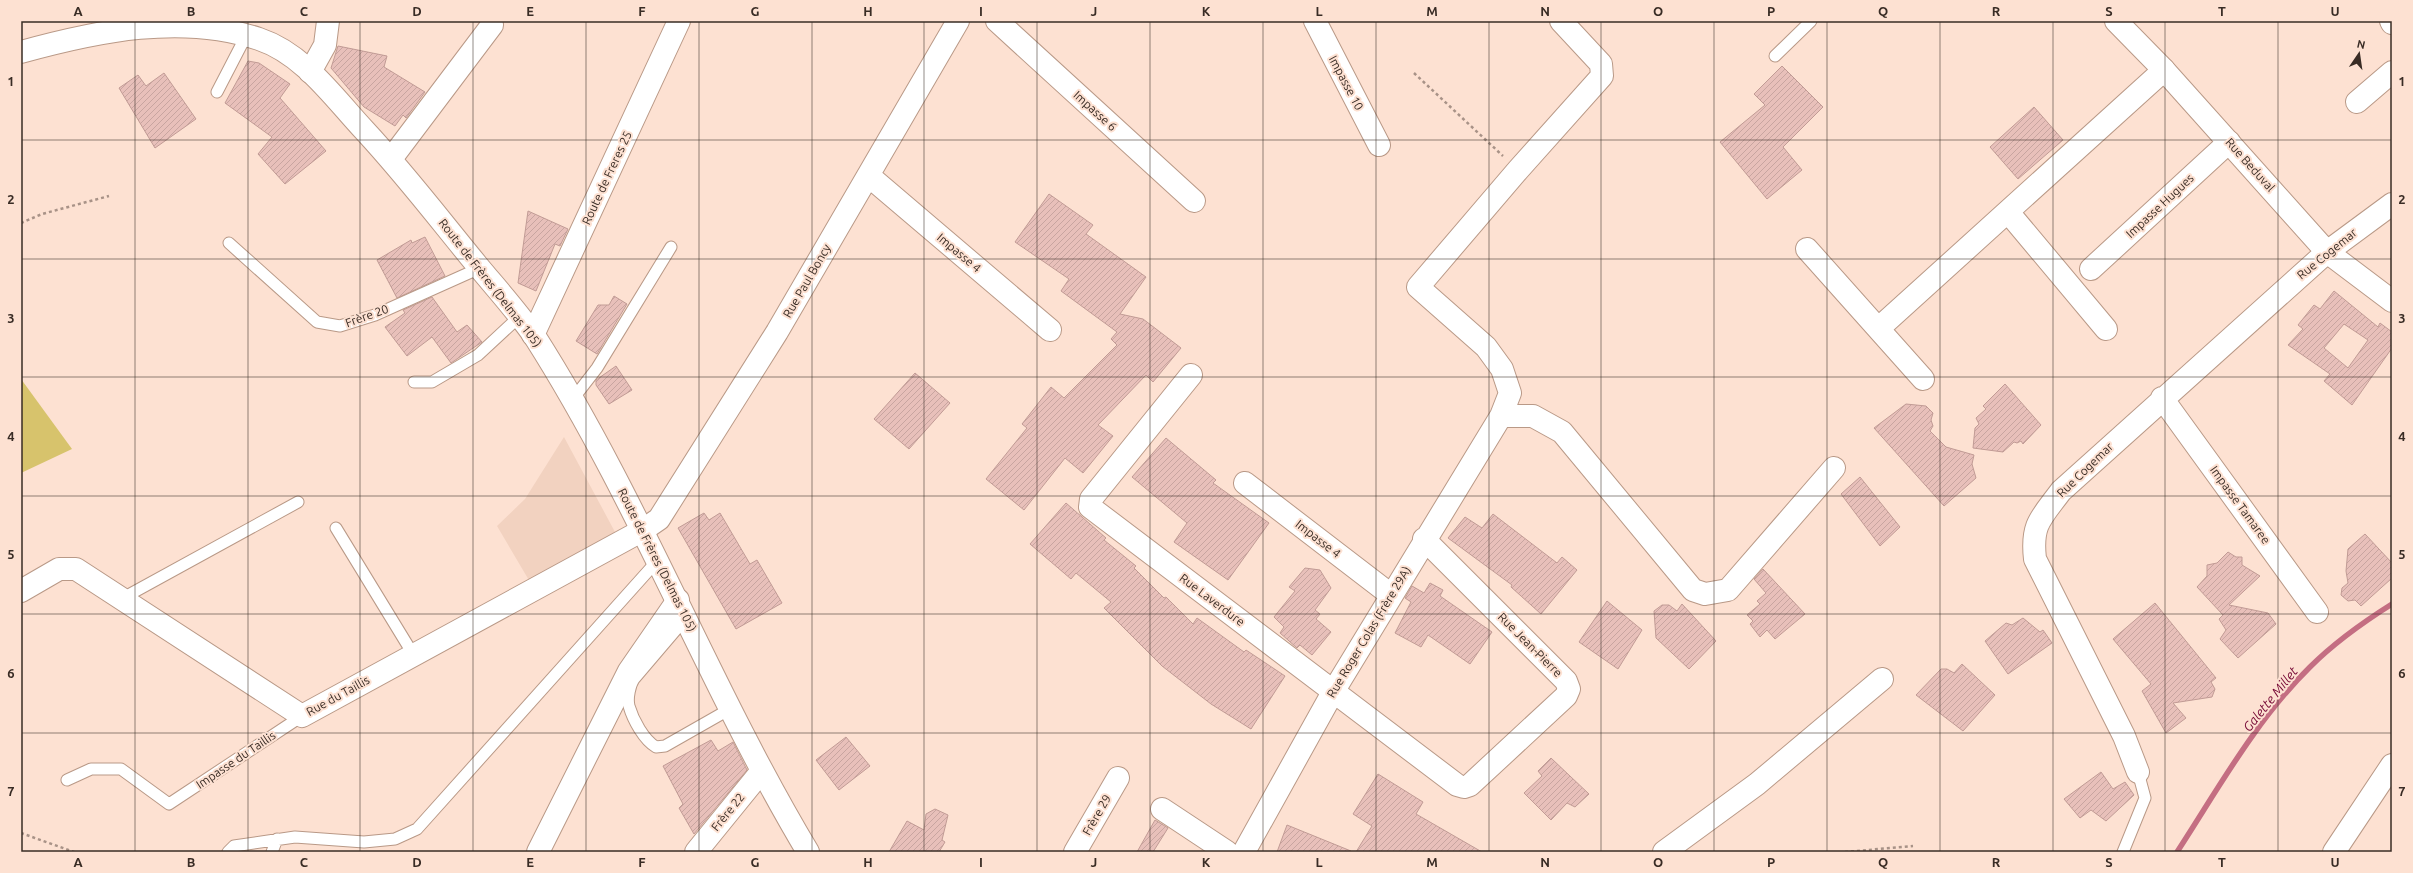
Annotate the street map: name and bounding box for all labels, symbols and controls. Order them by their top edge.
text: A [73,4,83,18]
text: B [187,4,196,18]
text: C [300,4,309,18]
text: D [412,4,422,18]
text: E [526,4,534,18]
text: F [638,4,646,18]
text: G [751,4,760,18]
text: H [863,4,873,18]
text: I [979,4,983,18]
text: J [1091,4,1097,18]
text: K [1202,4,1211,18]
text: L [1315,4,1323,18]
text: M [1426,4,1438,18]
text: N [1540,4,1550,18]
text: O [1653,4,1663,18]
text: P [1767,4,1775,18]
text: Q [1878,4,1888,18]
text: R [1992,4,2001,18]
text: S [2105,4,2113,18]
text: T [2218,4,2226,18]
text: U [2330,4,2340,18]
north arrow [2339,34,2379,74]
text: N [2356,37,2367,51]
street label: Impasse 10 [1327,53,1366,112]
text: 1 [7,74,15,88]
text: 1 [2398,74,2406,88]
street label: Impasse 6 [1071,88,1120,133]
street label: Route de Freres 25 [579,129,634,227]
street label: Rue Beduval [2223,135,2278,194]
street label: Impasse Hugues [2123,171,2196,240]
text: 2 [7,192,15,206]
text: 2 [2398,192,2406,206]
street label: Route de Frères (Delmas 105) [436,216,544,350]
street label: Rue Cogemar [2294,225,2359,282]
street label: Impasse 4 [935,231,984,275]
street label: Rue Paul Boncy [780,242,833,320]
street label: Frère 20 [344,302,390,329]
text: 3 [7,311,15,325]
text: 3 [2398,311,2406,325]
text: 4 [7,429,15,443]
text: 4 [2398,429,2406,443]
street label: Rue Cogemar [2054,439,2116,500]
street label: Impasse Tamaree [2208,463,2273,546]
street label: Route de Frères (Delmas 105) [615,486,699,634]
street label: Impasse 4 [1293,517,1343,560]
text: 5 [7,547,15,561]
text: 5 [2398,547,2406,561]
street label: Rue Roger Colas (Frère 29A) [1324,564,1414,700]
street label: Rue Laverdure [1177,571,1247,628]
street label: Rue Jean-Pierre [1496,610,1565,679]
water label: Galette Millet [2240,663,2301,734]
text: 6 [7,666,15,680]
text: 6 [2398,666,2406,680]
street label: Rue du Taillis [304,673,372,718]
street label: Impasse du Taillis [194,728,278,791]
text: 7 [7,784,15,798]
text: 7 [2398,784,2406,798]
street label: Frère 22 [708,790,747,833]
street label: Frère 29 [1080,792,1113,837]
text: A [73,855,83,869]
text: B [187,855,196,869]
text: C [300,855,309,869]
text: D [412,855,422,869]
text: E [526,855,534,869]
text: F [638,855,646,869]
text: G [751,855,760,869]
text: H [863,855,873,869]
text: I [979,855,983,869]
text: J [1091,855,1097,869]
text: K [1202,855,1211,869]
text: L [1315,855,1323,869]
text: M [1426,855,1438,869]
text: N [1540,855,1550,869]
text: O [1653,855,1663,869]
text: P [1767,855,1775,869]
text: Q [1878,855,1888,869]
text: R [1992,855,2001,869]
text: S [2105,855,2113,869]
text: T [2218,855,2226,869]
text: U [2330,855,2340,869]

